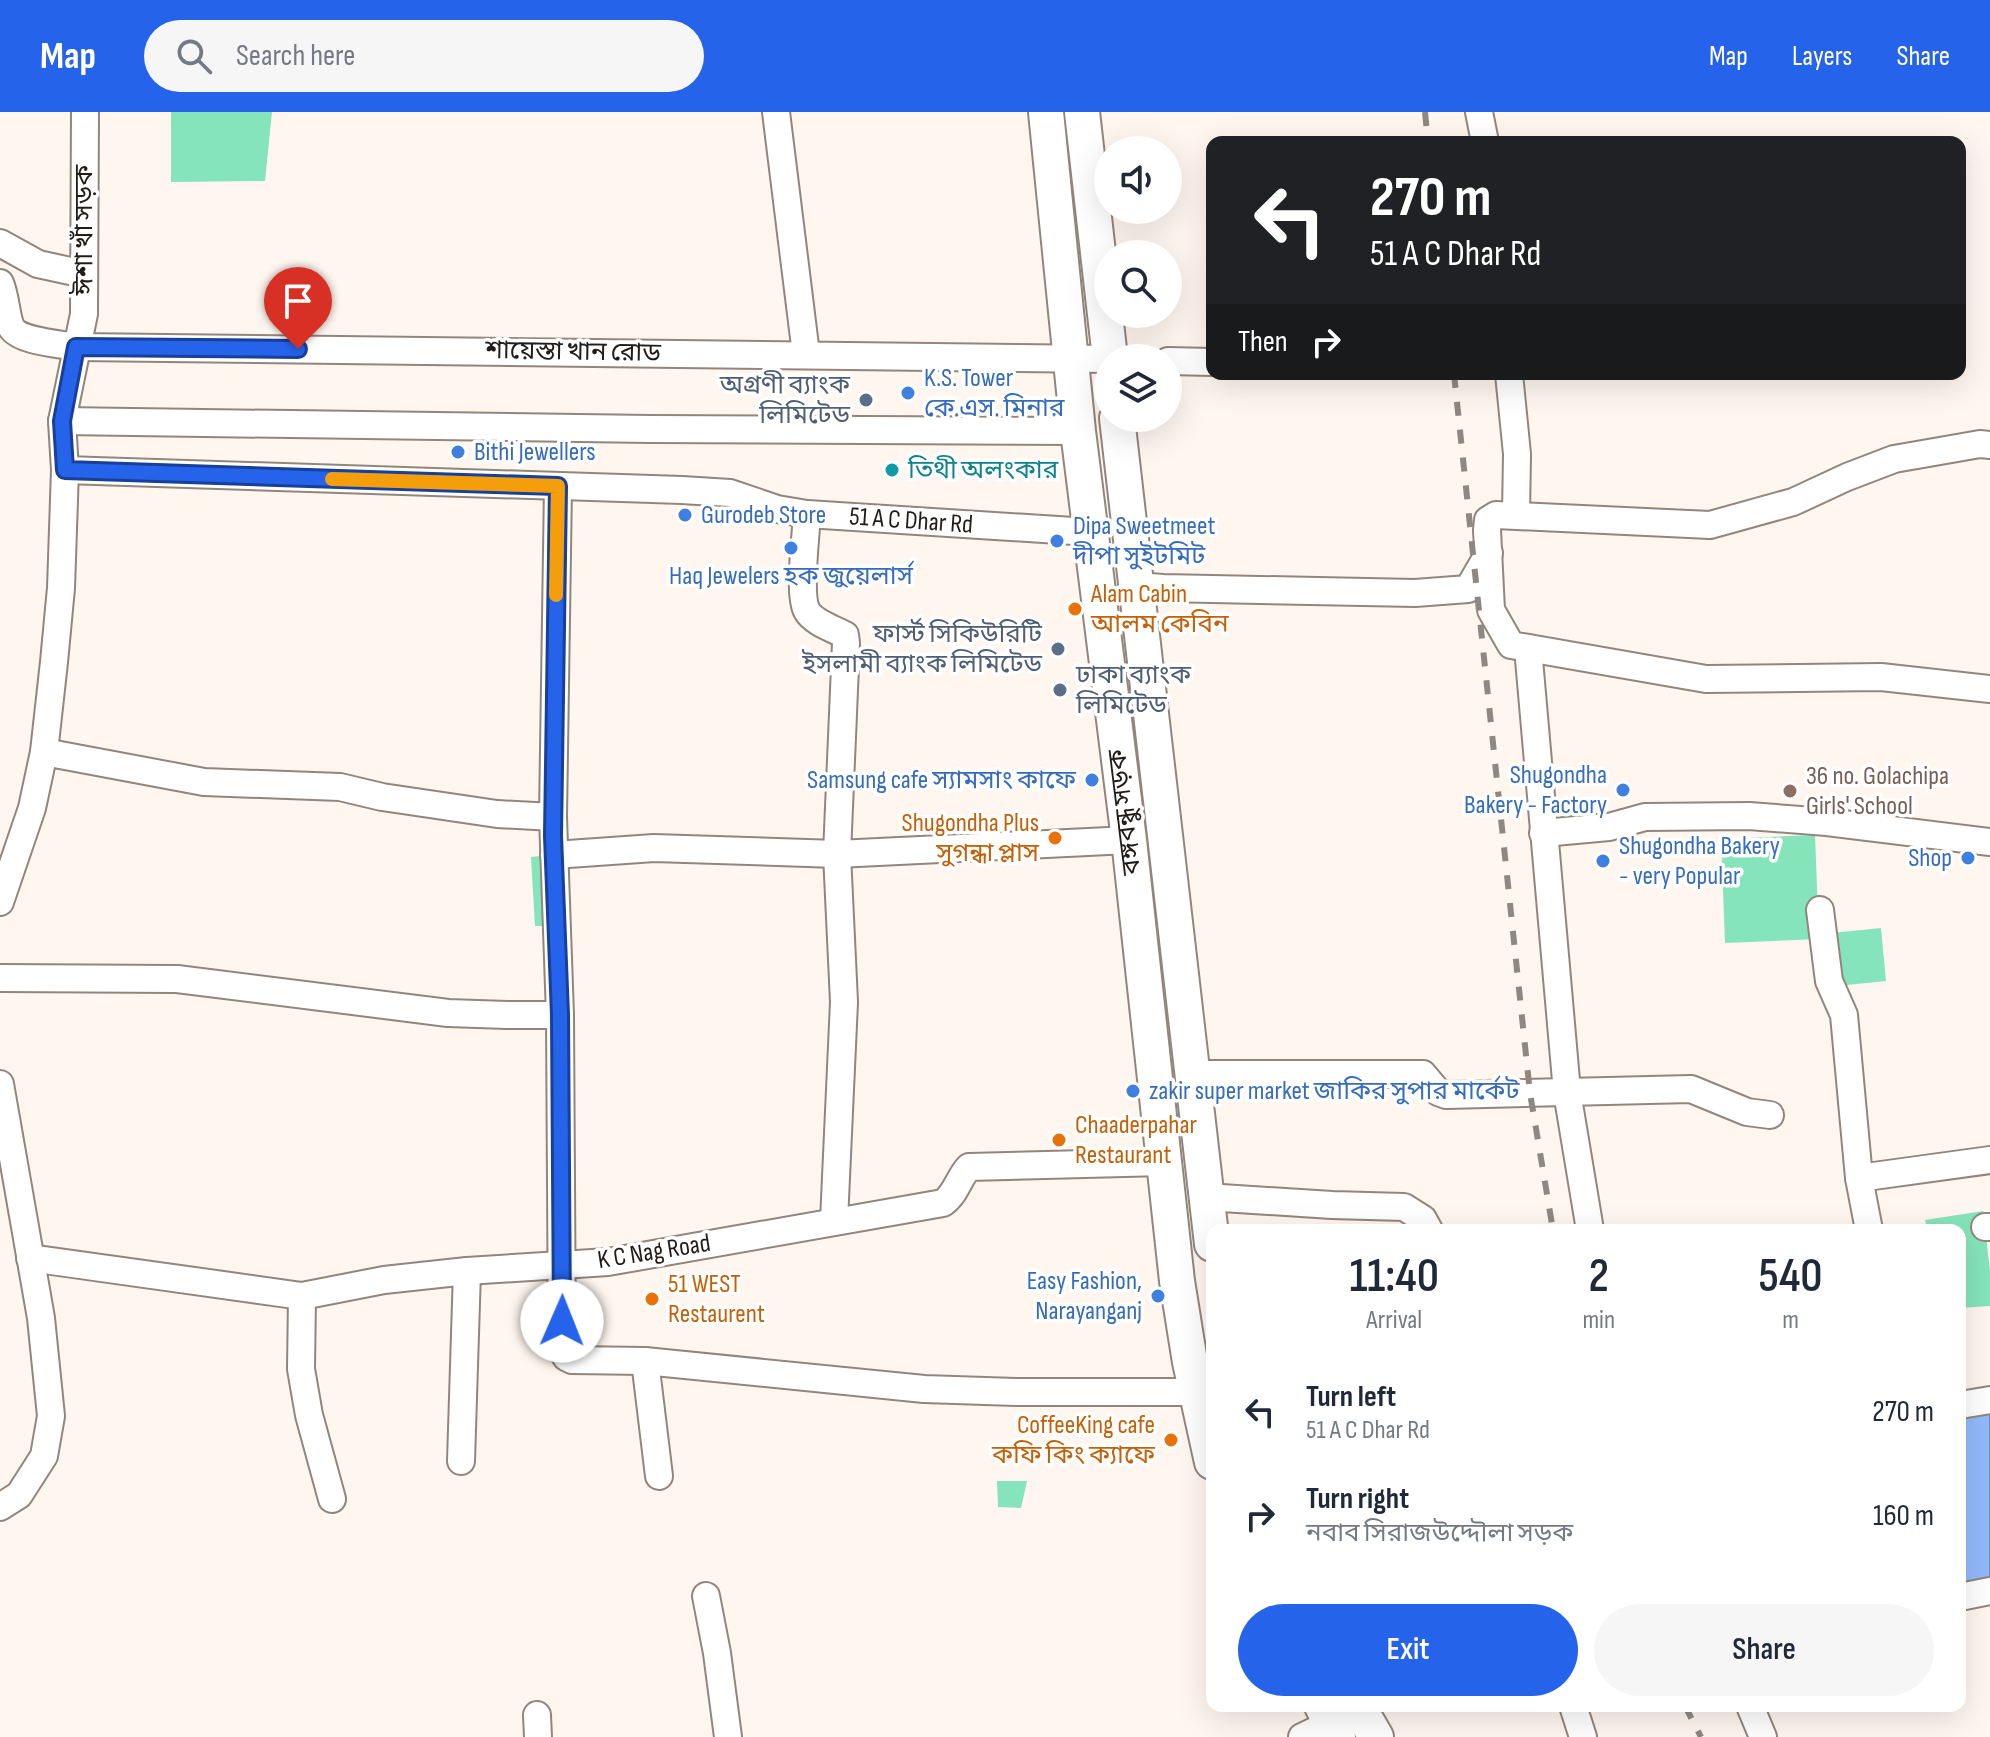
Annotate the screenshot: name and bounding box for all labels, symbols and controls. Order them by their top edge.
search box [144,20,704,92]
text: Map [40,34,96,79]
icon: search [172,34,216,78]
text: Search here [236,38,355,74]
text: Map [1709,40,1748,73]
text: Layers [1792,40,1852,73]
text: Share [1896,40,1950,73]
map controls [1094,136,1182,432]
button: sound [1094,136,1182,224]
street label: ঈশা খাঁ সড়ক [69,164,100,296]
text: 270 m [1370,165,1491,232]
icon: left [1238,168,1342,272]
text: 51 A C Dhar Rd [1370,233,1541,276]
button: search [1094,240,1182,328]
pin [264,267,332,349]
icon: arrive [276,279,320,323]
icon: right [1304,320,1348,364]
text: Then [1238,324,1288,360]
street label: শায়েস্তা খান রোড [484,335,662,369]
button: layers [1094,344,1182,432]
place label: K.S. Tower কে.এস. মিনার [924,363,1065,424]
place label: অগ্রণী ব্যাংক লিমিটেড [719,370,851,431]
marker: K.S. Tower কে.এস. মিনার [899,384,917,402]
marker: অগ্রণী ব্যাংক লিমিটেড [857,391,875,409]
place label: Bithi Jewellers [474,437,596,468]
marker: Bithi Jewellers [449,443,467,461]
place label: তিথী অলংকার [907,455,1059,486]
marker: তিথী অলংকার [883,461,901,479]
place label: Gurodeb Store [701,500,826,531]
street label: 51 A C Dhar Rd [848,501,974,541]
marker: Gurodeb Store [676,506,694,524]
place label: Dipa Sweetmeet দীপা সুইটমিট [1072,511,1215,572]
marker: Dipa Sweetmeet দীপা সুইটমিট [1048,532,1066,550]
marker: Haq Jewelers হক জুয়েলার্স [782,539,800,557]
place label: Haq Jewelers হক জুয়েলার্স [669,560,914,592]
place label: Alam Cabin আলম কেবিন [1090,579,1229,640]
marker: Alam Cabin আলম কেবিন [1066,600,1084,618]
place label: ফার্স্ট সিকিউরিটি ইসলামী ব্যাংক লিমিটেড [801,617,1043,680]
marker: ফার্স্ট সিকিউরিটি ইসলামী ব্যাংক লিমিটেড [1049,640,1067,658]
place label: ঢাকা ব্যাংক লিমিটেড [1075,660,1192,721]
marker: ঢাকা ব্যাংক লিমিটেড [1051,681,1069,699]
street label: বঙ্গবন্ধু সড়ক [1102,746,1148,877]
place label: Shugondha Bakery - Factory [1464,760,1607,821]
place label: 36 no. Golachipa Girls' School [1806,761,1949,822]
place label: Samsung cafe স্যামসাং কাফে [807,765,1076,796]
marker: Samsung cafe স্যামসাং কাফে [1083,771,1101,789]
marker: Shugondha Bakery - Factory [1614,781,1632,799]
marker: 36 no. Golachipa Girls' School [1781,782,1799,800]
place label: Shugondha Plus সুগন্ধা প্লাস [902,808,1040,869]
marker: Shugondha Plus সুগন্ধা প্লাস [1046,829,1064,847]
place label: Shugondha Bakery - very Popular [1619,831,1780,892]
place label: Shop [1908,843,1952,874]
marker: Shop [1959,849,1977,867]
marker: Shugondha Bakery - very Popular [1594,852,1612,870]
place label: zakir super market জাকির সুপার মার্কেট [1149,1075,1520,1107]
marker: zakir super market জাকির সুপার মার্কেট [1124,1082,1142,1100]
place label: Chaaderpahar Restaurant [1075,1110,1197,1171]
marker: Chaaderpahar Restaurant [1050,1131,1068,1149]
street label: K C Nag Road [595,1228,713,1276]
text: 11:40 [1349,1248,1439,1305]
text: 2 [1589,1248,1609,1305]
text: 540 [1759,1248,1823,1305]
place label: Easy Fashion, Narayanganj [1027,1266,1142,1327]
place label: 51 WEST Restaurent [668,1269,765,1330]
position arrow [520,1279,604,1363]
marker: Easy Fashion, Narayanganj [1149,1287,1167,1305]
marker: 51 WEST Restaurent [643,1290,661,1308]
text: Arrival [1366,1305,1422,1336]
text: min [1582,1305,1615,1336]
text: m [1782,1305,1799,1336]
text: Turn left [1306,1379,1396,1415]
icon: left [1238,1390,1282,1434]
text: 270 m [1872,1394,1934,1430]
place label: CoffeeKing cafe কফি কিং ক্যাফে [991,1410,1155,1471]
text: 51 A C Dhar Rd [1306,1415,1430,1446]
marker: CoffeeKing cafe কফি কিং ক্যাফে [1162,1431,1180,1449]
text: Turn right [1306,1481,1409,1517]
icon: right [1238,1494,1282,1538]
text: 160 m [1873,1498,1934,1534]
text: নবাব সিরাজউদ্দৌলা সড়ক [1306,1518,1573,1549]
button: Exit [1238,1604,1578,1696]
button: Share [1594,1604,1934,1696]

